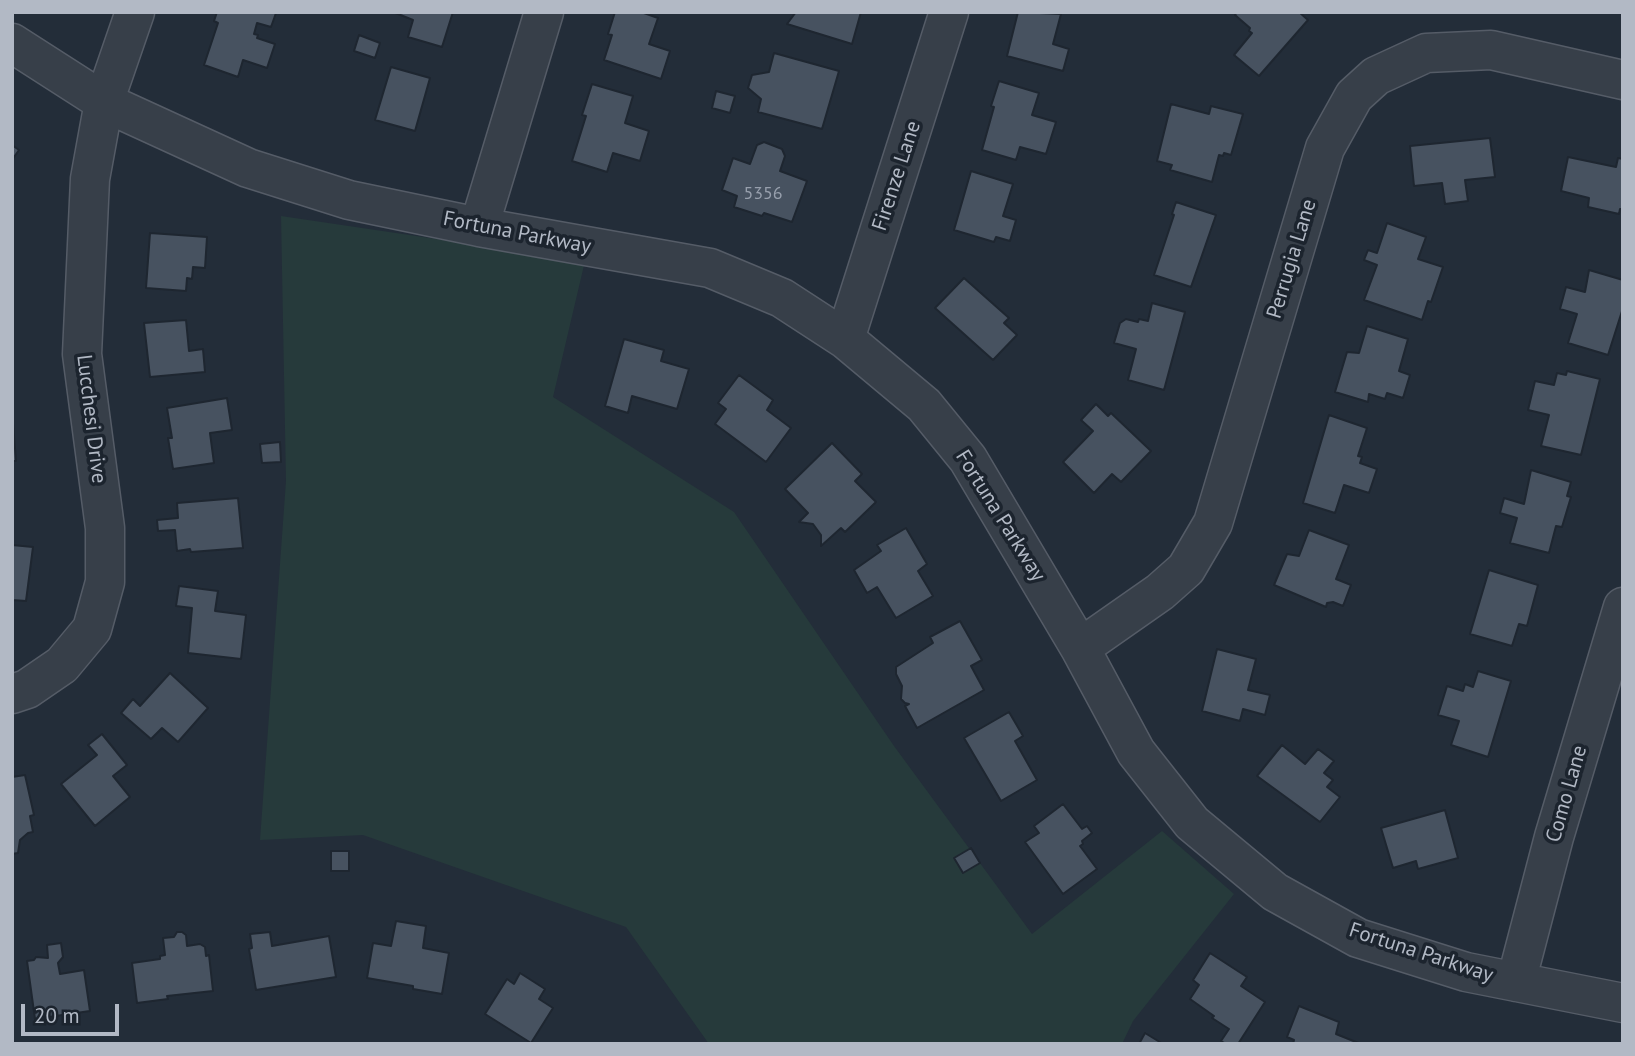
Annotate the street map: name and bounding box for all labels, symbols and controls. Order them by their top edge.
street label: Firenze Lane [867,118,927,234]
house number: 5356 [743,183,783,205]
street label: Perrugia Lane [1262,196,1322,322]
street label: Fortuna Parkway [441,206,593,260]
street label: Lucchesi Drive [71,353,111,485]
street label: Fortuna Parkway [950,446,1050,586]
street label: Como Lane [1541,743,1593,845]
street label: Fortuna Parkway [1346,918,1496,988]
scale bar [24,990,122,1034]
text: 20 m [34,1002,80,1029]

